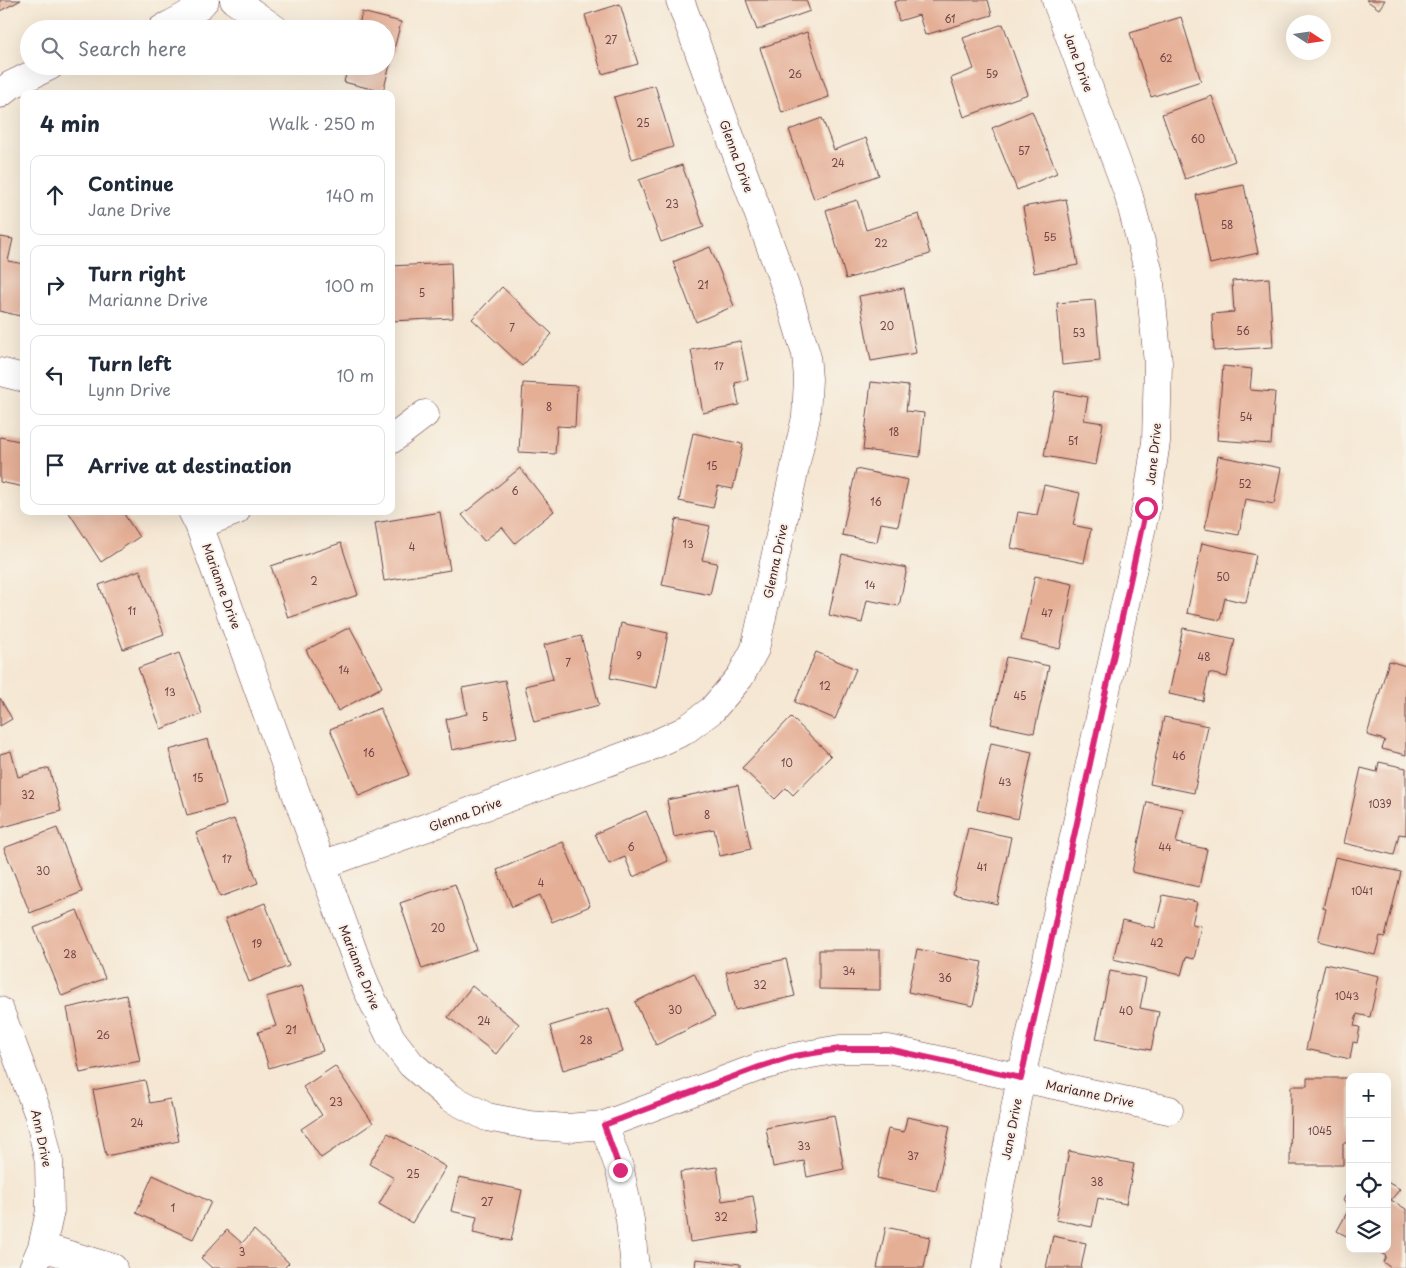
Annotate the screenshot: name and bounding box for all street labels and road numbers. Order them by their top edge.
street label: Jane Drive [1060,30,1098,94]
street label: Glenna Drive [716,117,758,195]
street label: Jane Drive [1141,422,1165,486]
street label: Glenna Drive [758,522,792,600]
street label: Marianne Drive [198,541,246,631]
street label: Glenna Drive [426,793,504,835]
street label: Marianne Drive [335,922,385,1012]
street label: Marianne Drive [1044,1075,1136,1111]
street label: Jane Drive [996,1097,1026,1161]
street label: Ann Drive [27,1108,57,1168]

